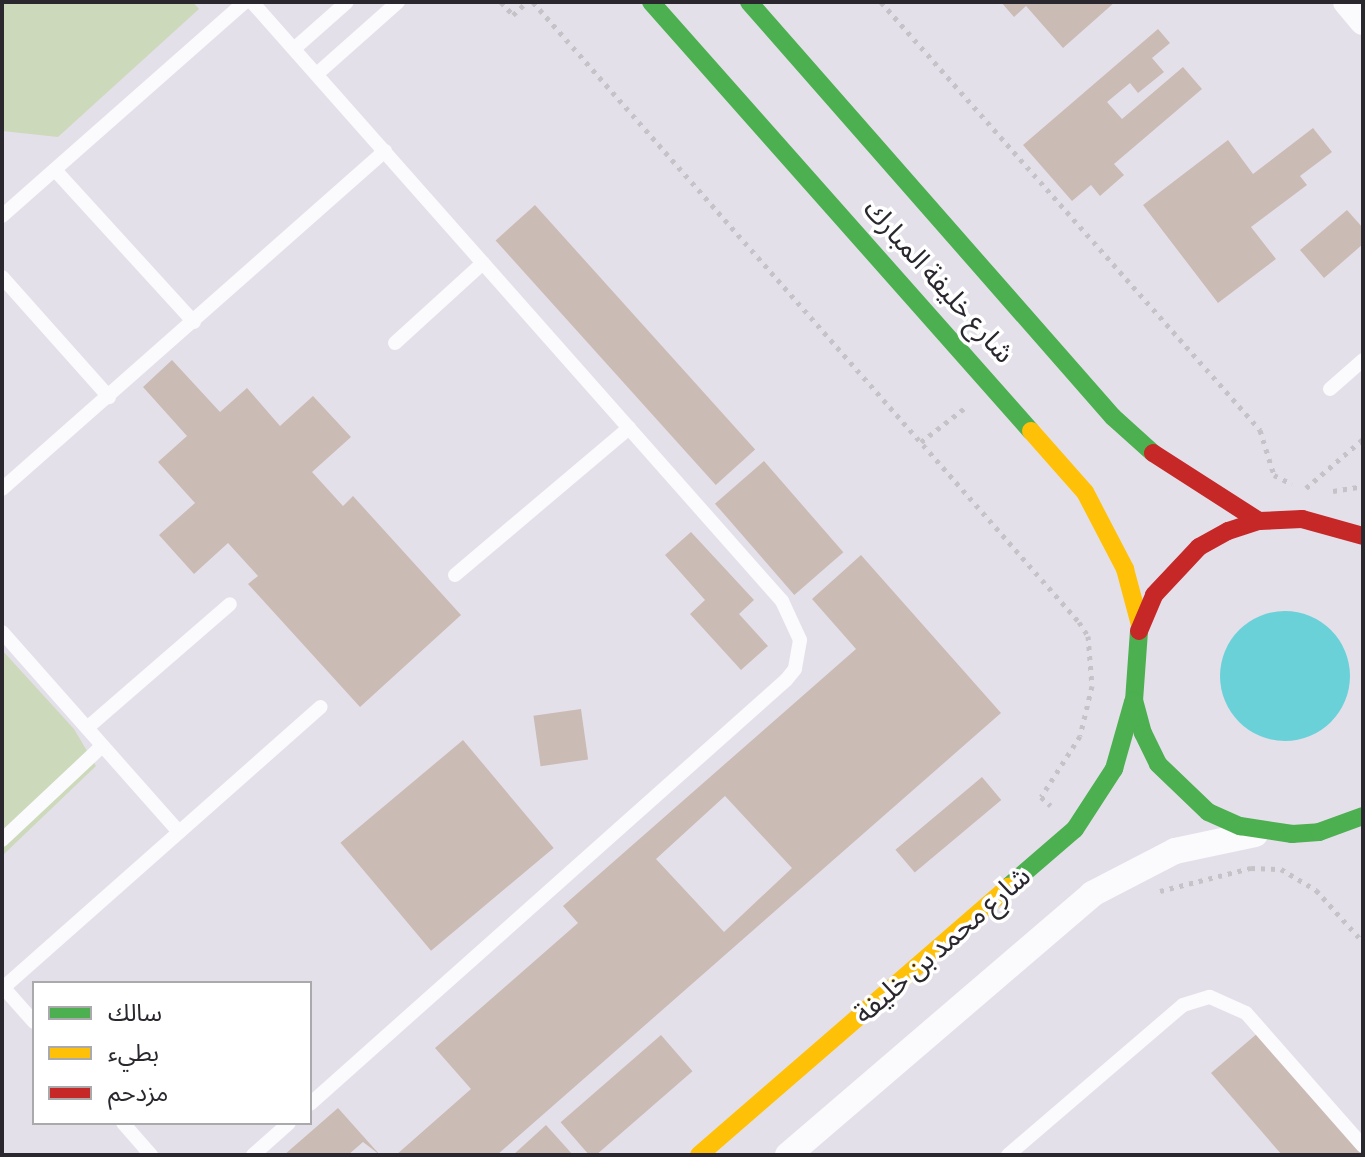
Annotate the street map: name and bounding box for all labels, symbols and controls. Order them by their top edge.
street label: شارع خليفة المبارك [856,193,1020,371]
street label: شارع محمد بن خليفة [848,860,1038,1032]
legend [32,981,312,1125]
text: سالك [108,1002,162,1026]
text: بطيء [108,1042,159,1066]
text: مزدحم [108,1082,168,1106]

